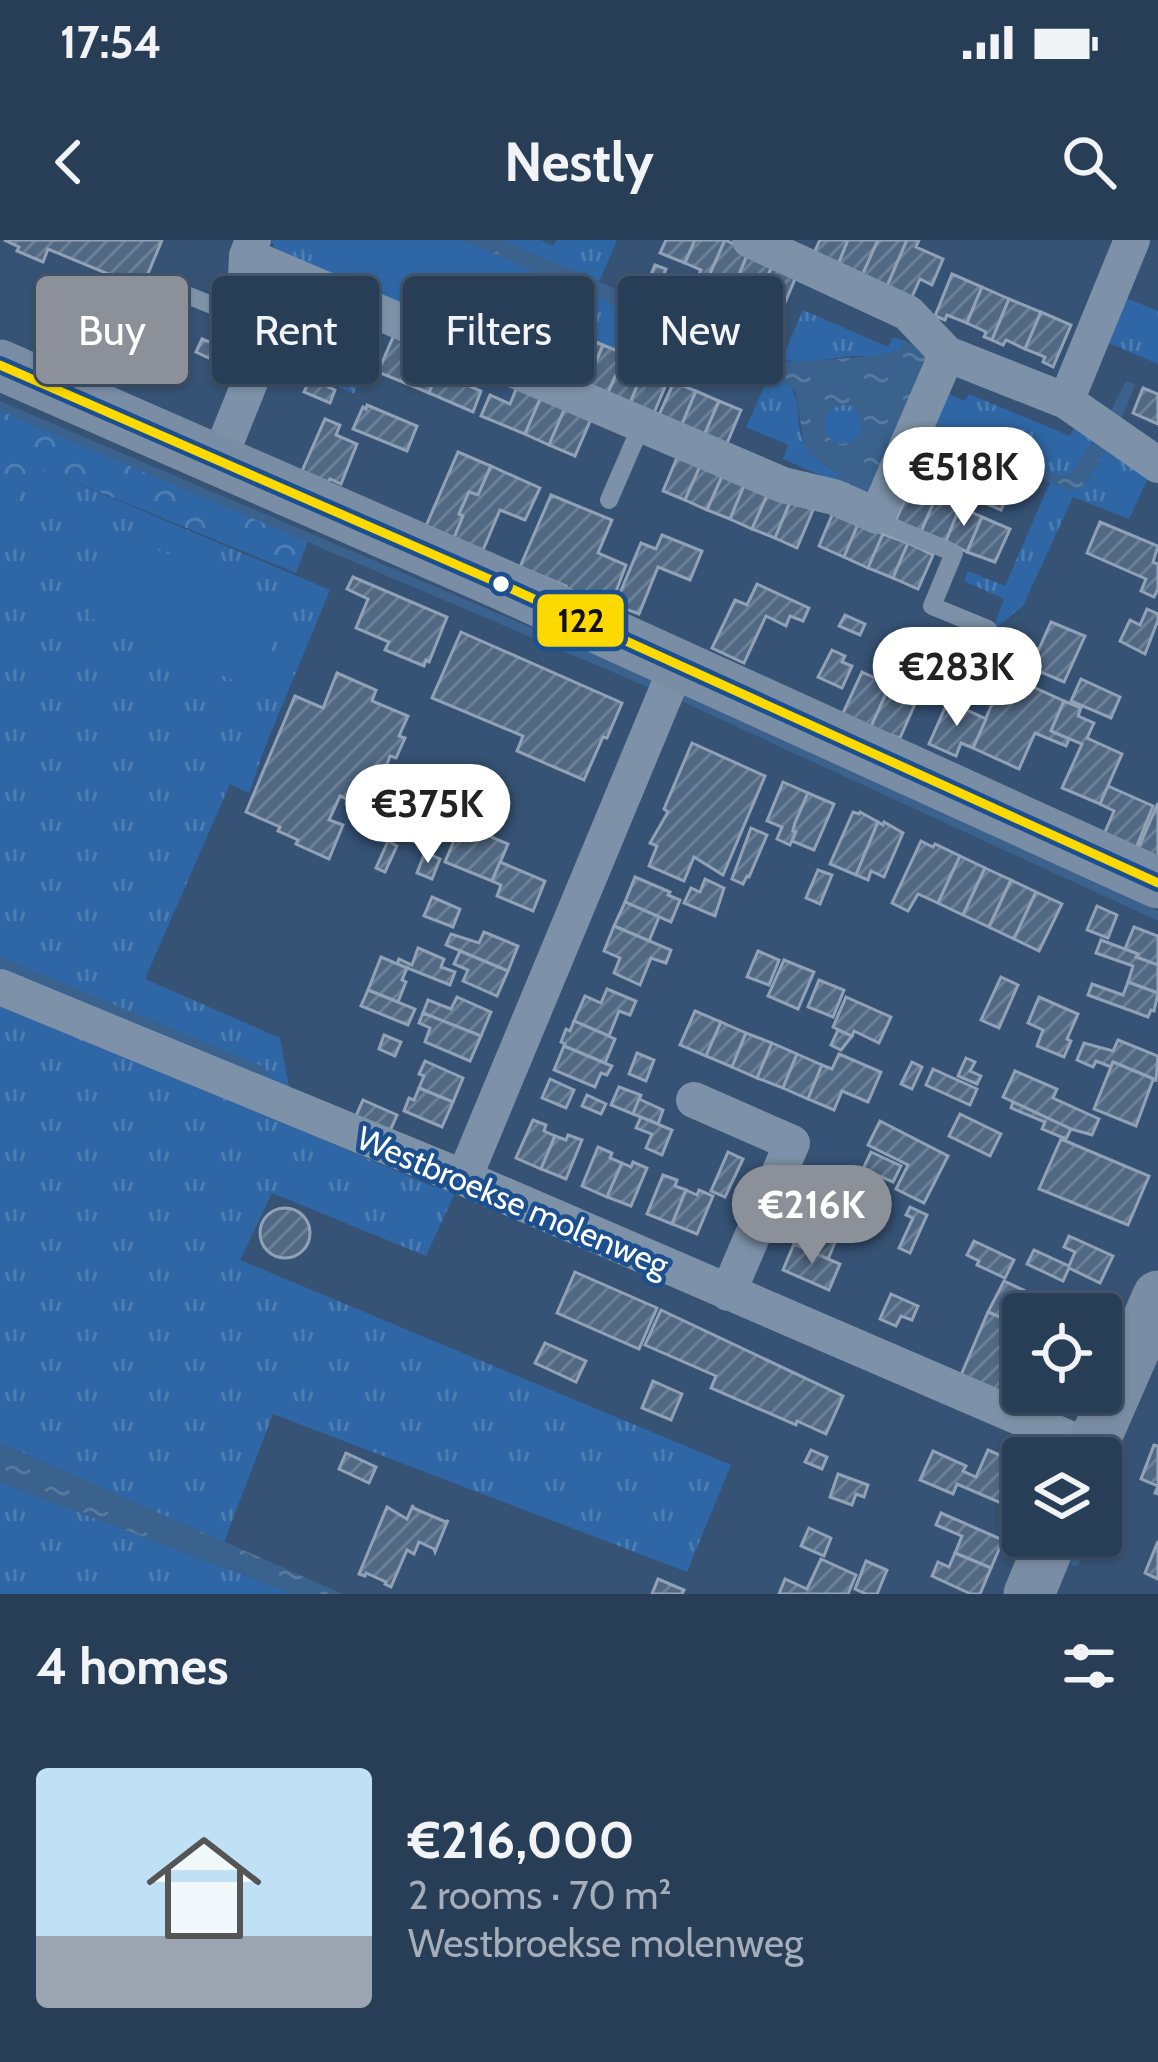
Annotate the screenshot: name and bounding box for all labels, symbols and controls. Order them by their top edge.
text: 17:54 [60,15,162,69]
icon: back [36,129,102,195]
text: Nestly [504,129,654,195]
icon: search [1056,129,1122,195]
chip: Buy [36,276,188,384]
chip: Rent [212,276,379,384]
chip: Filters [403,276,594,384]
chip: New [618,276,783,384]
pin: €518K [880,427,1048,529]
text: €518K [910,442,1018,490]
unlabelled marker [490,573,512,595]
line badge: 122 [535,592,626,649]
text: 122 [557,600,605,640]
pin: €283K [873,627,1041,729]
text: €283K [900,642,1014,690]
pin: €375K [344,764,512,866]
text: €375K [372,779,484,827]
street label: Westbroekse molenweg [351,1117,675,1285]
pin: €216K [728,1165,896,1267]
text: €216K [759,1180,865,1228]
map controls [1002,1293,1122,1557]
button: locate [1002,1293,1122,1413]
button: layers [1002,1437,1122,1557]
icon: filters [1056,1633,1122,1699]
text: 4 homes [36,1635,228,1697]
text: €216,000 [408,1809,635,1871]
icon: home [132,1816,276,1960]
text: 2 rooms · 70 m² [408,1871,672,1919]
text: Westbroekse molenweg [408,1919,803,1967]

